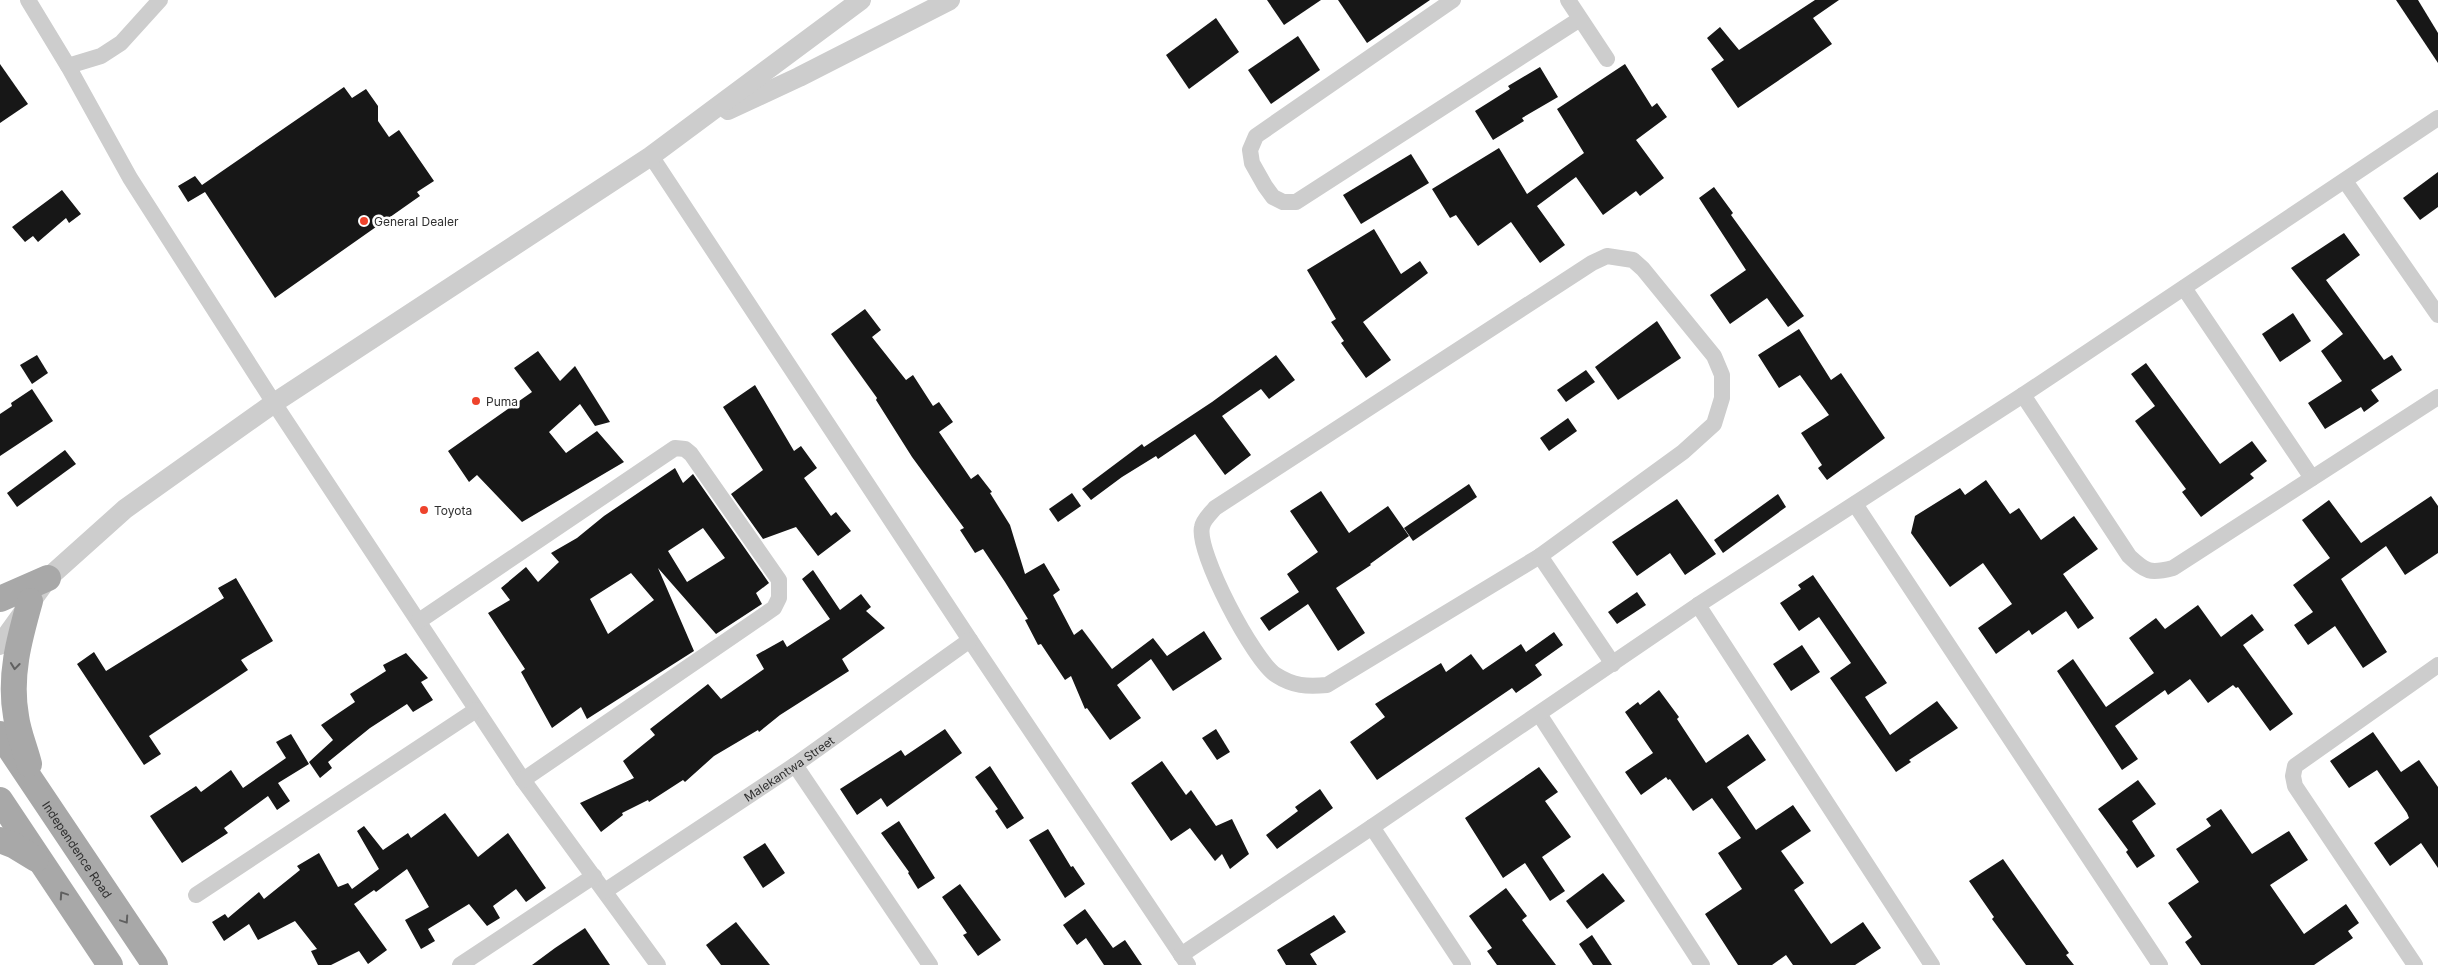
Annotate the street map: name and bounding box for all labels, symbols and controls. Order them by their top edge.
place label: General Dealer [374,214,459,229]
marker: General Dealer [358,215,370,227]
place label: Puma [486,394,518,409]
marker: Puma [470,395,482,407]
place label: Toyota [434,503,472,518]
marker: Toyota [418,504,430,516]
one-way arrow [9,662,20,670]
street label: Malekantwa Street [741,732,837,804]
street label: Independence Road [40,798,115,901]
one-way arrow [60,892,69,901]
one-way arrow [118,915,128,924]

